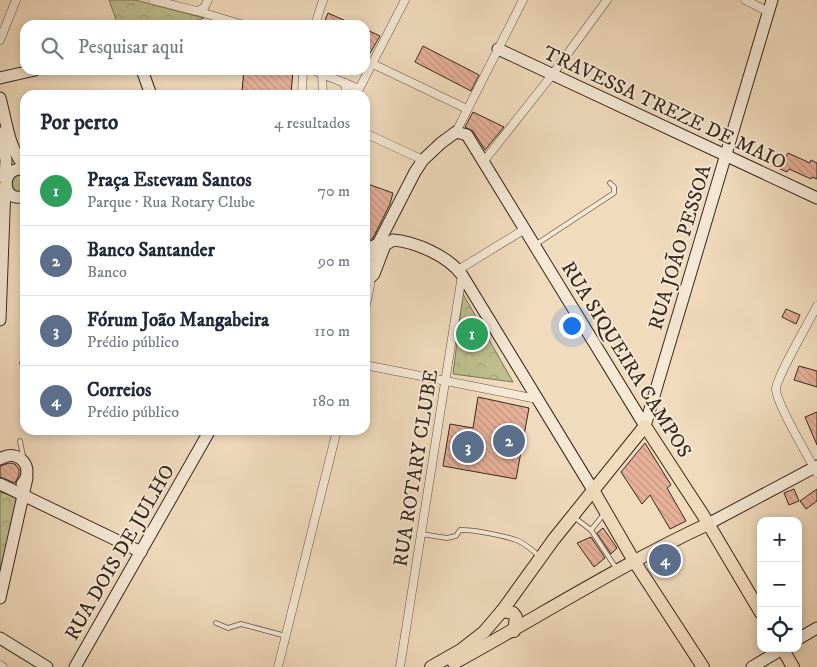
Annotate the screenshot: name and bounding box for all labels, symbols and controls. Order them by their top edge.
search box [20,20,370,75]
icon: search [38,34,66,62]
text: Pesquisar aqui [78,36,184,59]
street label: TRAVESSA TREZE DE MAIO [539,41,790,176]
text: Por perto [40,110,118,136]
text: 4 resultados [274,113,350,133]
street label: RUA JOÃO PESSOA [642,161,718,333]
text: Praça Estevam Santos [87,169,252,192]
text: 1 [53,181,59,201]
text: 70 m [318,181,350,201]
text: Parque · Rua Rotary Clube [87,192,255,212]
text: Banco Santander [87,239,215,262]
text: 2 [52,251,60,271]
text: 90 m [318,251,350,271]
street label: RUA SIQUEIRA CAMPOS [555,257,696,463]
text: Banco [87,262,127,282]
text: Fórum João Mangabeira [87,309,269,332]
your location [559,313,585,339]
pin: 1 [456,315,488,353]
text: 3 [53,321,59,341]
text: 110 m [314,321,350,341]
text: Prédio público [87,332,179,352]
street label: RUA ROTARY CLUBE [389,368,444,569]
text: Correios [87,379,151,402]
text: 4 [51,391,61,411]
text: 180 m [312,391,350,411]
text: Prédio público [87,402,179,422]
pin: 2 [493,422,525,460]
pin: 3 [452,428,484,466]
street label: RUA DOIS DE JULHO [60,460,181,645]
map controls [757,517,802,652]
button: + [757,517,802,562]
pin: 4 [649,541,681,579]
button: − [757,562,802,607]
button: locate [757,607,802,652]

